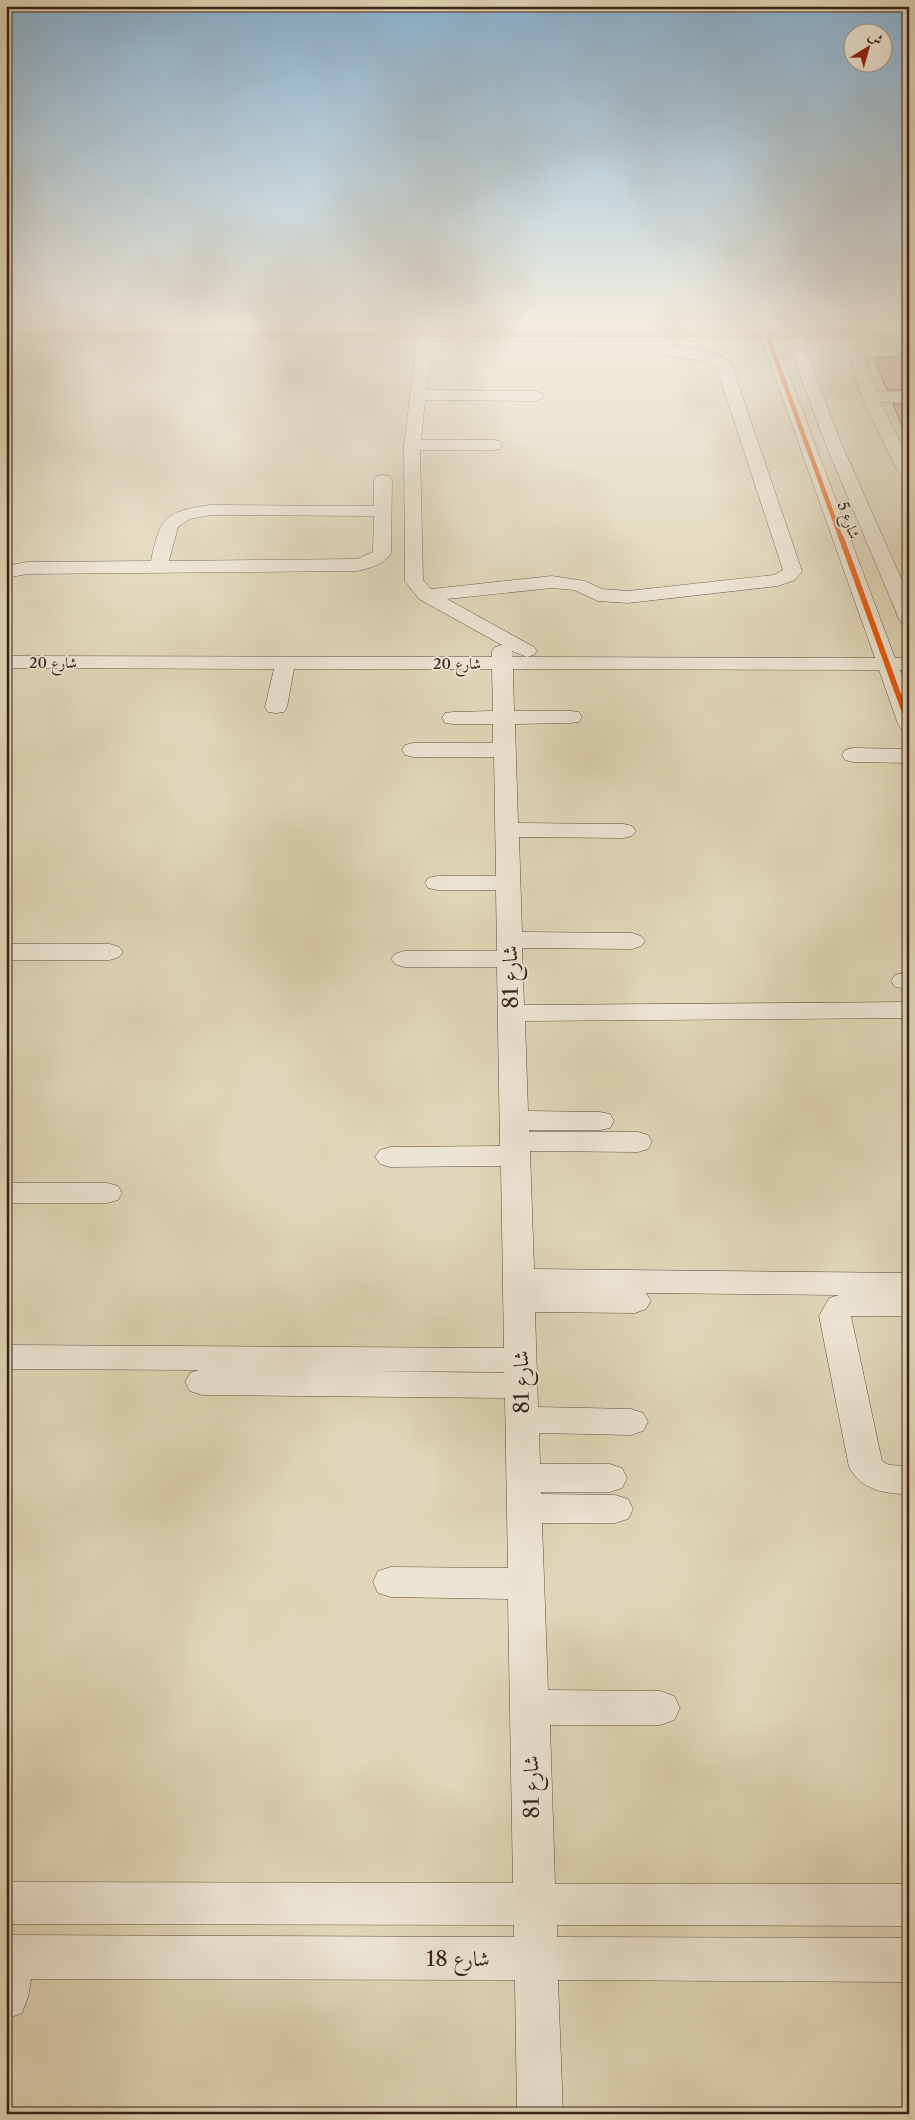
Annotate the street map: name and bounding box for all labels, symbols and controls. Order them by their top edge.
north arrow [842,22,892,72]
text: ش [865,26,887,49]
street label: شارع 5 [830,499,864,543]
street label: شارع 20 [29,653,77,676]
street label: شارع 20 [433,654,481,677]
street label: شارع 81 [497,945,529,1009]
street label: شارع 81 [508,1350,540,1414]
street label: شارع 81 [518,1755,550,1819]
street label: شارع 18 [426,1946,490,1977]

